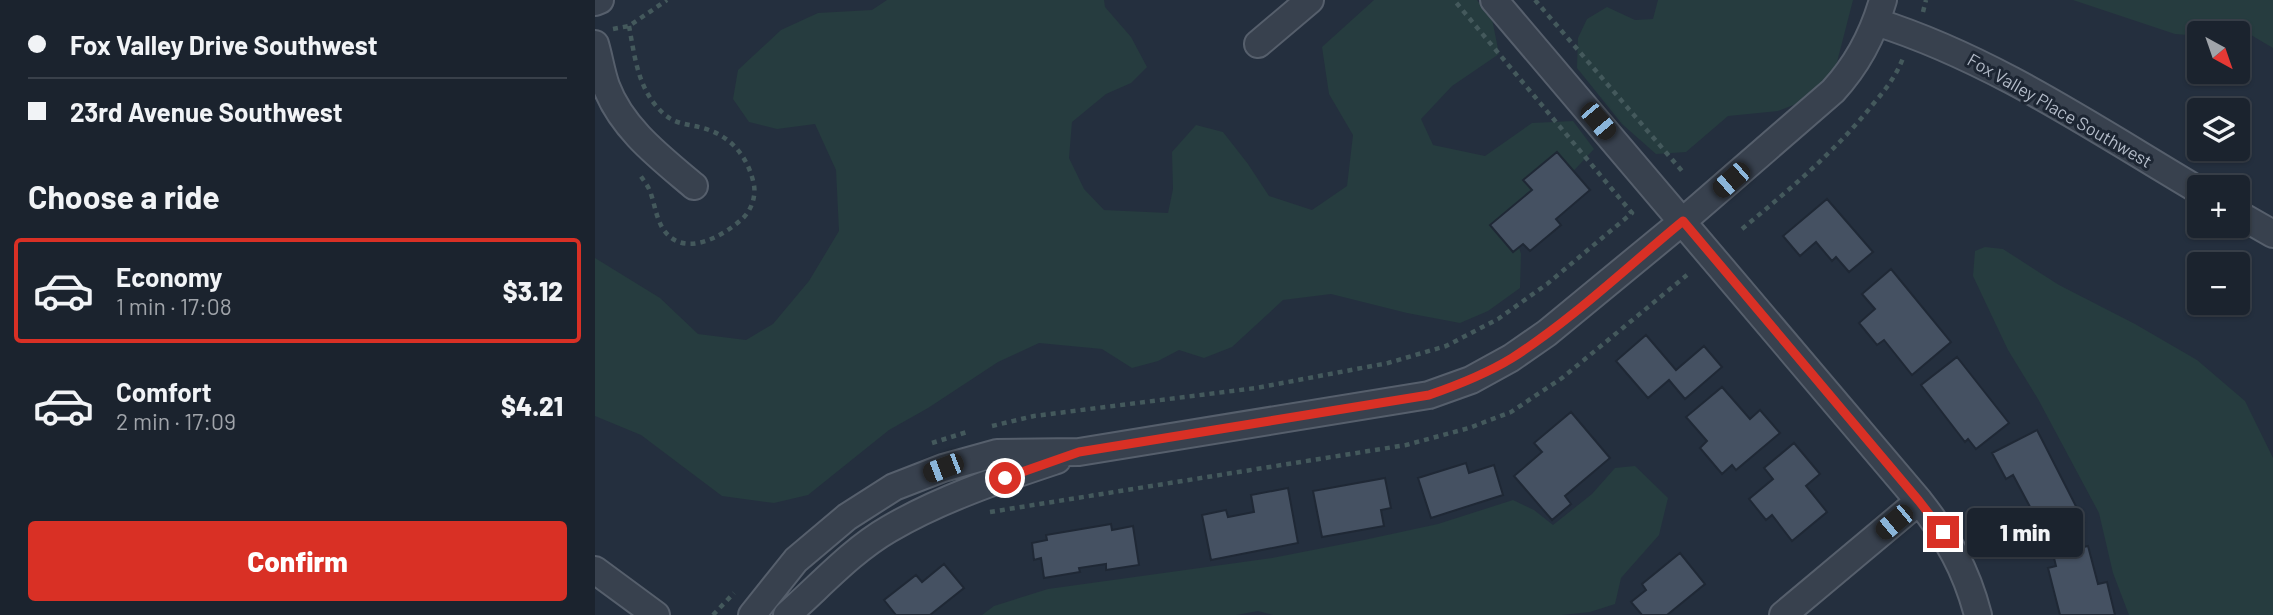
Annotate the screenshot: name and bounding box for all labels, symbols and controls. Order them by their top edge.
north arrow [2187,21,2251,84]
map controls [2187,21,2250,315]
text: Fox Valley Drive Southwest [70,29,378,60]
street label: Fox Valley Place Southwest [1964,48,2156,172]
text: 23rd Avenue Southwest [70,96,343,127]
car [1577,98,1620,144]
button: layers [2187,98,2250,161]
car [1709,158,1754,202]
button: + [2187,175,2250,238]
text: Choose a ride [28,177,220,215]
button: − [2187,252,2250,315]
icon: car [32,259,95,322]
text: Economy [116,261,222,292]
text: $3.12 [503,275,563,306]
text: 1 min · 17:08 [116,292,232,320]
icon: car [32,374,95,437]
text: Comfort [116,376,212,407]
text: $4.21 [501,390,563,421]
text: 2 min · 17:09 [116,407,236,435]
car [920,451,967,485]
route start [989,462,1021,494]
car [1872,500,1917,544]
callout: 1 min [1967,508,2083,556]
route end [1927,516,1959,548]
text: 1 min [2000,518,2050,546]
button: Confirm [28,521,567,601]

